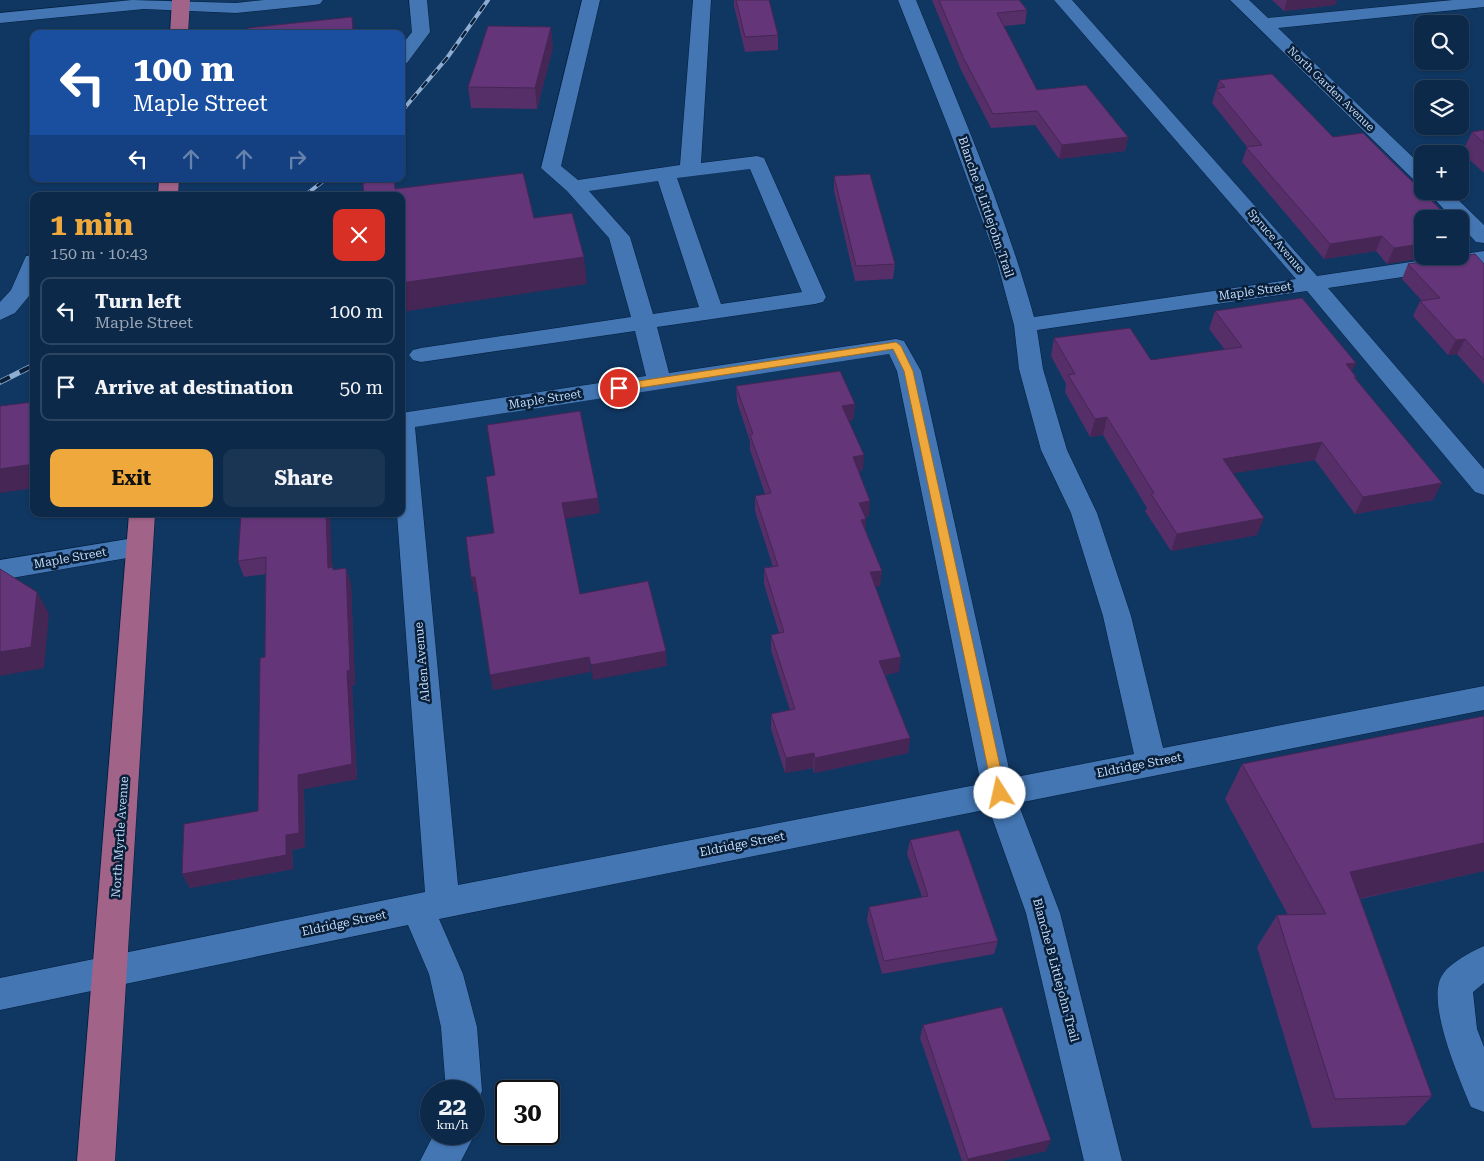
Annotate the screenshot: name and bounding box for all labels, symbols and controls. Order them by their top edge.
map controls [1414,15,1469,265]
button: search [1414,15,1469,70]
street label: North Garden Avenue [1285,44,1377,134]
text: 100 m [133,49,234,90]
icon: left [50,50,115,115]
button: layers [1414,80,1469,135]
text: Maple Street [133,91,268,116]
street label: Blanche B Littlejohn Trail [955,135,1017,280]
icon: left [124,145,152,173]
icon: ahead [177,145,205,173]
icon: ahead [230,145,258,173]
icon: right [283,145,311,173]
button: + [1414,145,1469,200]
text: 1 min [50,207,133,242]
street label: Spruce Avenue [1245,207,1307,275]
button: close [333,209,385,261]
button: − [1414,210,1469,265]
text: 150 m · 10:43 [50,244,148,263]
street label: Maple Street [1218,279,1293,303]
text: Turn left [95,290,181,313]
icon: left [52,297,80,325]
text: 100 m [329,300,383,323]
text: Maple Street [95,313,193,332]
pin [598,367,640,409]
icon: arrive [52,373,80,401]
icon: arrive [605,374,633,402]
text: Arrive at destination [95,376,293,399]
text: 50 m [340,376,383,399]
street label: Maple Street [508,386,583,412]
button: Exit [50,449,213,507]
button: Share [223,449,385,507]
street label: Maple Street [33,545,108,571]
street label: Alden Avenue [411,621,432,703]
street label: Eldridge Street [1095,750,1183,780]
position arrow [973,766,1025,818]
street label: North Myrtle Avenue [109,775,131,898]
street label: Eldridge Street [698,829,786,859]
street label: Blanche B Littlejohn Trail [1030,897,1082,1044]
street label: Eldridge Street [300,907,388,939]
speed limit sign: 30 [495,1080,560,1145]
text: 22 [438,1092,467,1121]
text: km/h [436,1118,469,1132]

